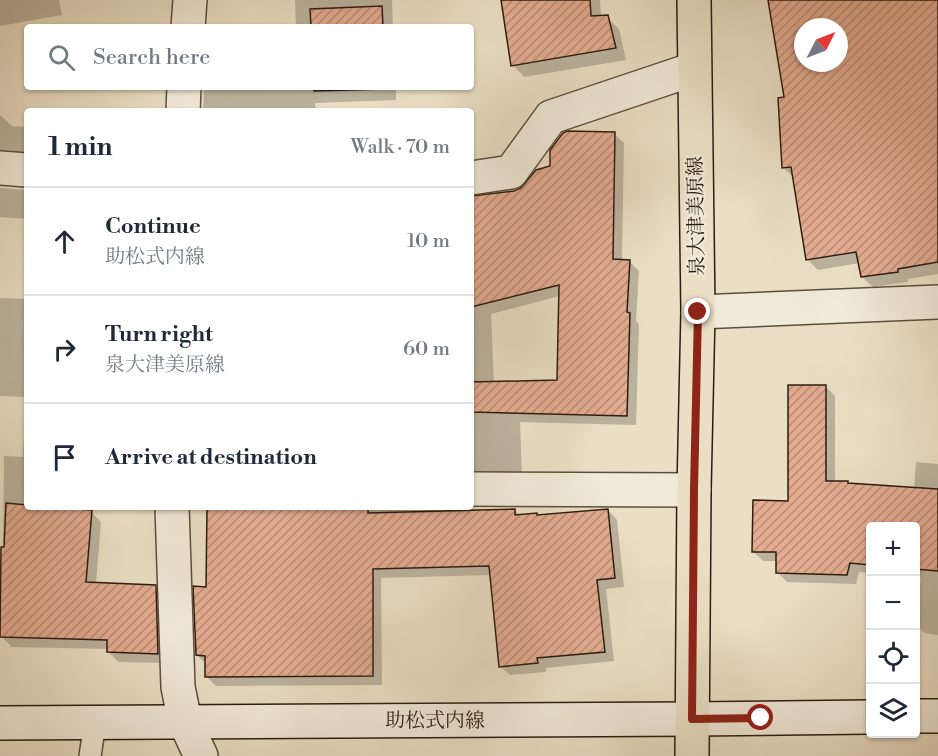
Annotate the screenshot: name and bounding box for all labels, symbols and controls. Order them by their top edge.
north arrow [794,18,848,72]
search box [24,24,474,90]
icon: search [45,41,78,74]
text: Search here [93,44,210,71]
text: 1 min [48,131,113,163]
text: Walk · 70 m [351,135,450,160]
street label: 泉大津美原線 [683,156,711,276]
text: Continue [105,213,201,240]
icon: ahead [48,225,81,258]
text: 10 m [407,229,450,254]
text: 助松式内線 [105,245,205,270]
route end [684,298,710,324]
text: Turn right [105,321,213,348]
icon: right [48,333,81,366]
text: 60 m [403,337,450,362]
text: 泉大津美原線 [105,353,225,378]
icon: arrive [48,441,81,474]
text: Arrive at destination [105,444,317,471]
map controls [866,522,920,738]
button: + [866,522,920,576]
button: − [866,576,920,630]
button: locate [866,630,920,684]
button: layers [866,684,920,738]
route start [747,704,773,730]
street label: 助松式内線 [385,709,485,734]

